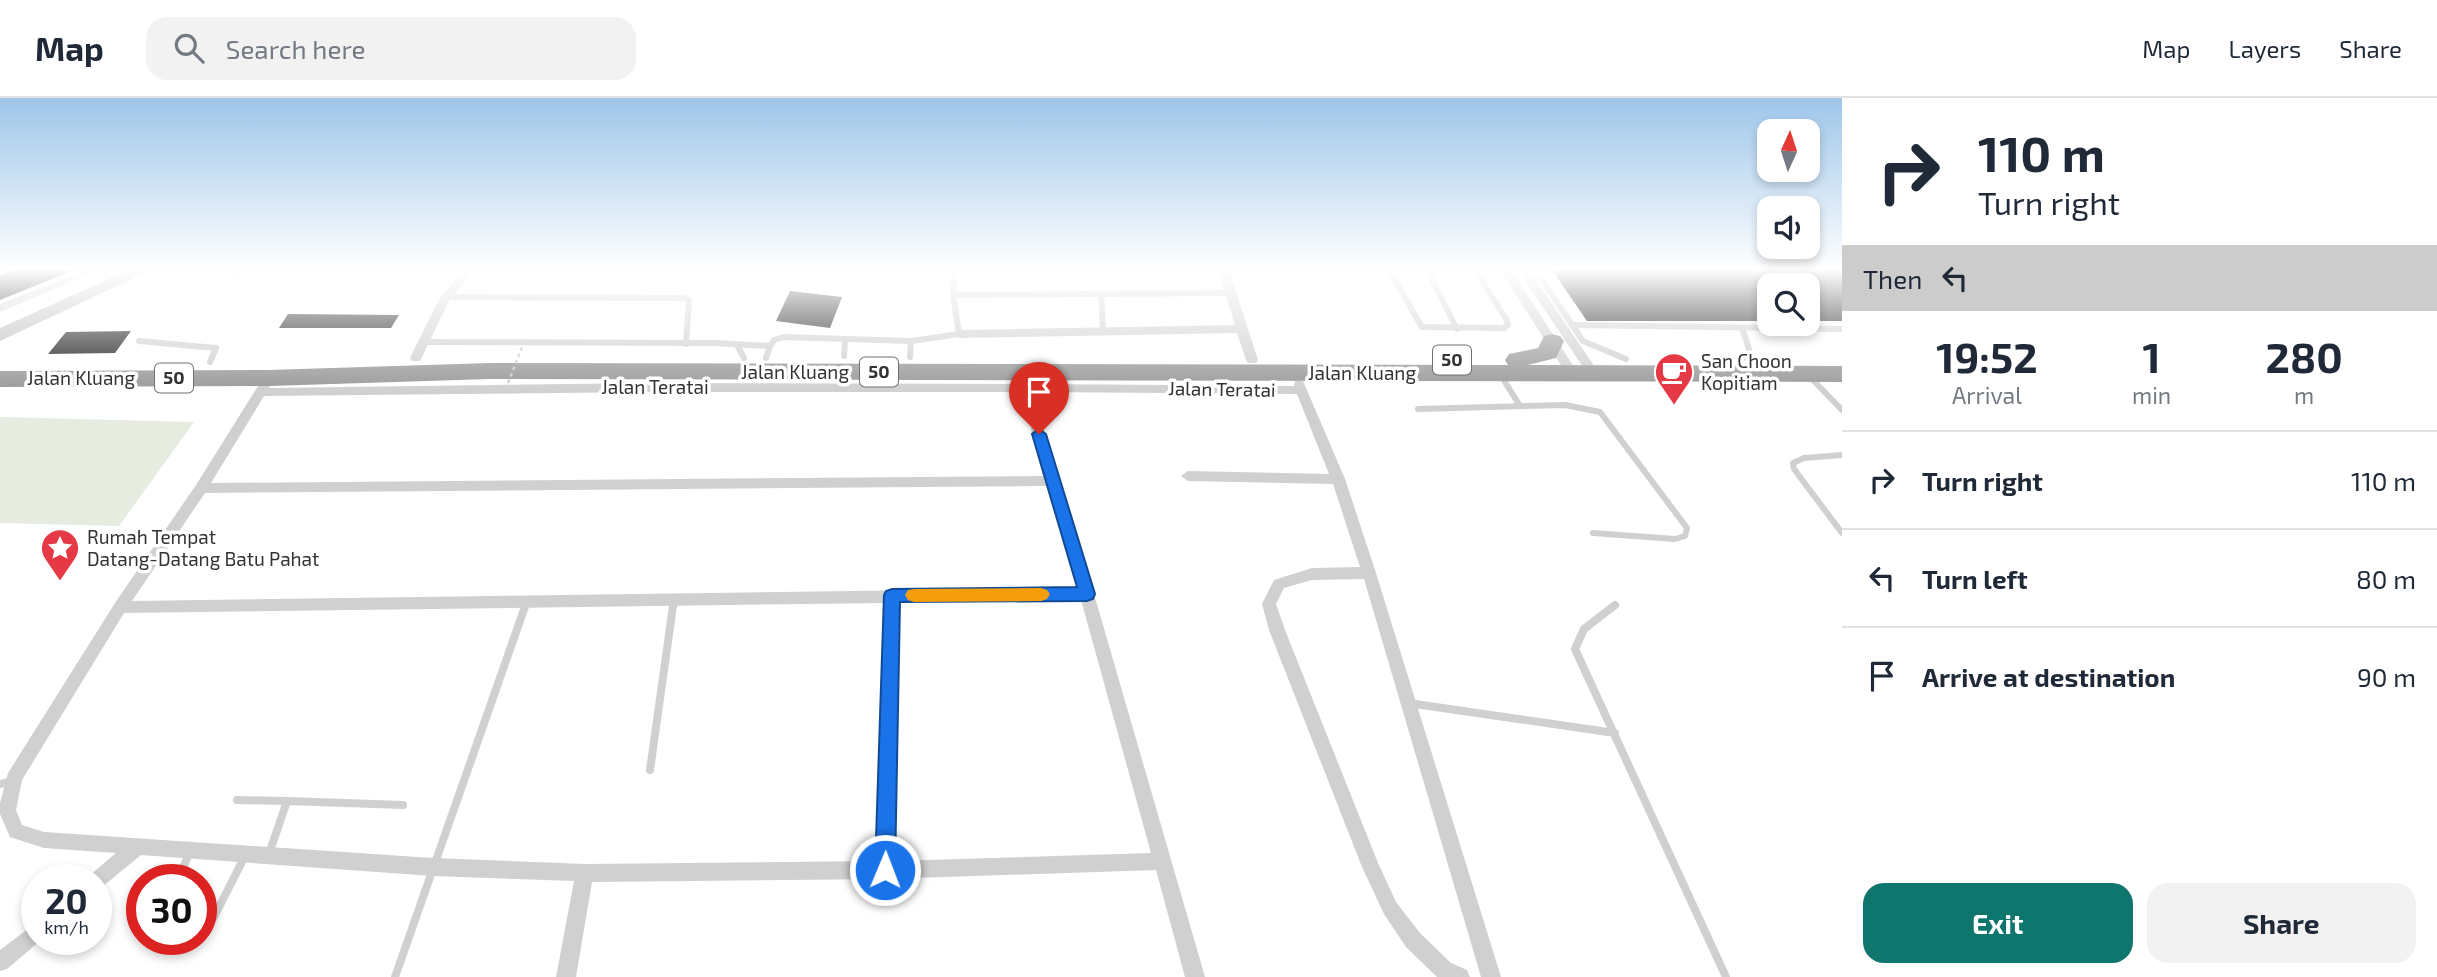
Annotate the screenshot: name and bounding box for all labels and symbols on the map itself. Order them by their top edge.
north arrow [1757,119,1820,182]
road number: 50 [1433,346,1471,374]
place label: San Choon Kopitiam [1701,349,1792,394]
cafe icon: San Choon Kopitiam [1653,351,1695,406]
road number: 50 [860,358,898,386]
street label: Jalan Kluang [741,360,849,383]
street label: Jalan Kluang [1308,361,1416,384]
pin [1009,362,1069,434]
road number: 50 [155,364,193,392]
street label: Jalan Kluang [27,366,135,389]
street label: Jalan Teratai [601,375,709,398]
street label: Jalan Teratai [1168,376,1276,401]
place label: Rumah Tempat Datang-Datang Batu Pahat [87,525,319,570]
place icon: Rumah Tempat Datang-Datang Batu Pahat [39,527,81,582]
position arrow [848,833,922,907]
speed limit sign: 30 [126,864,217,955]

